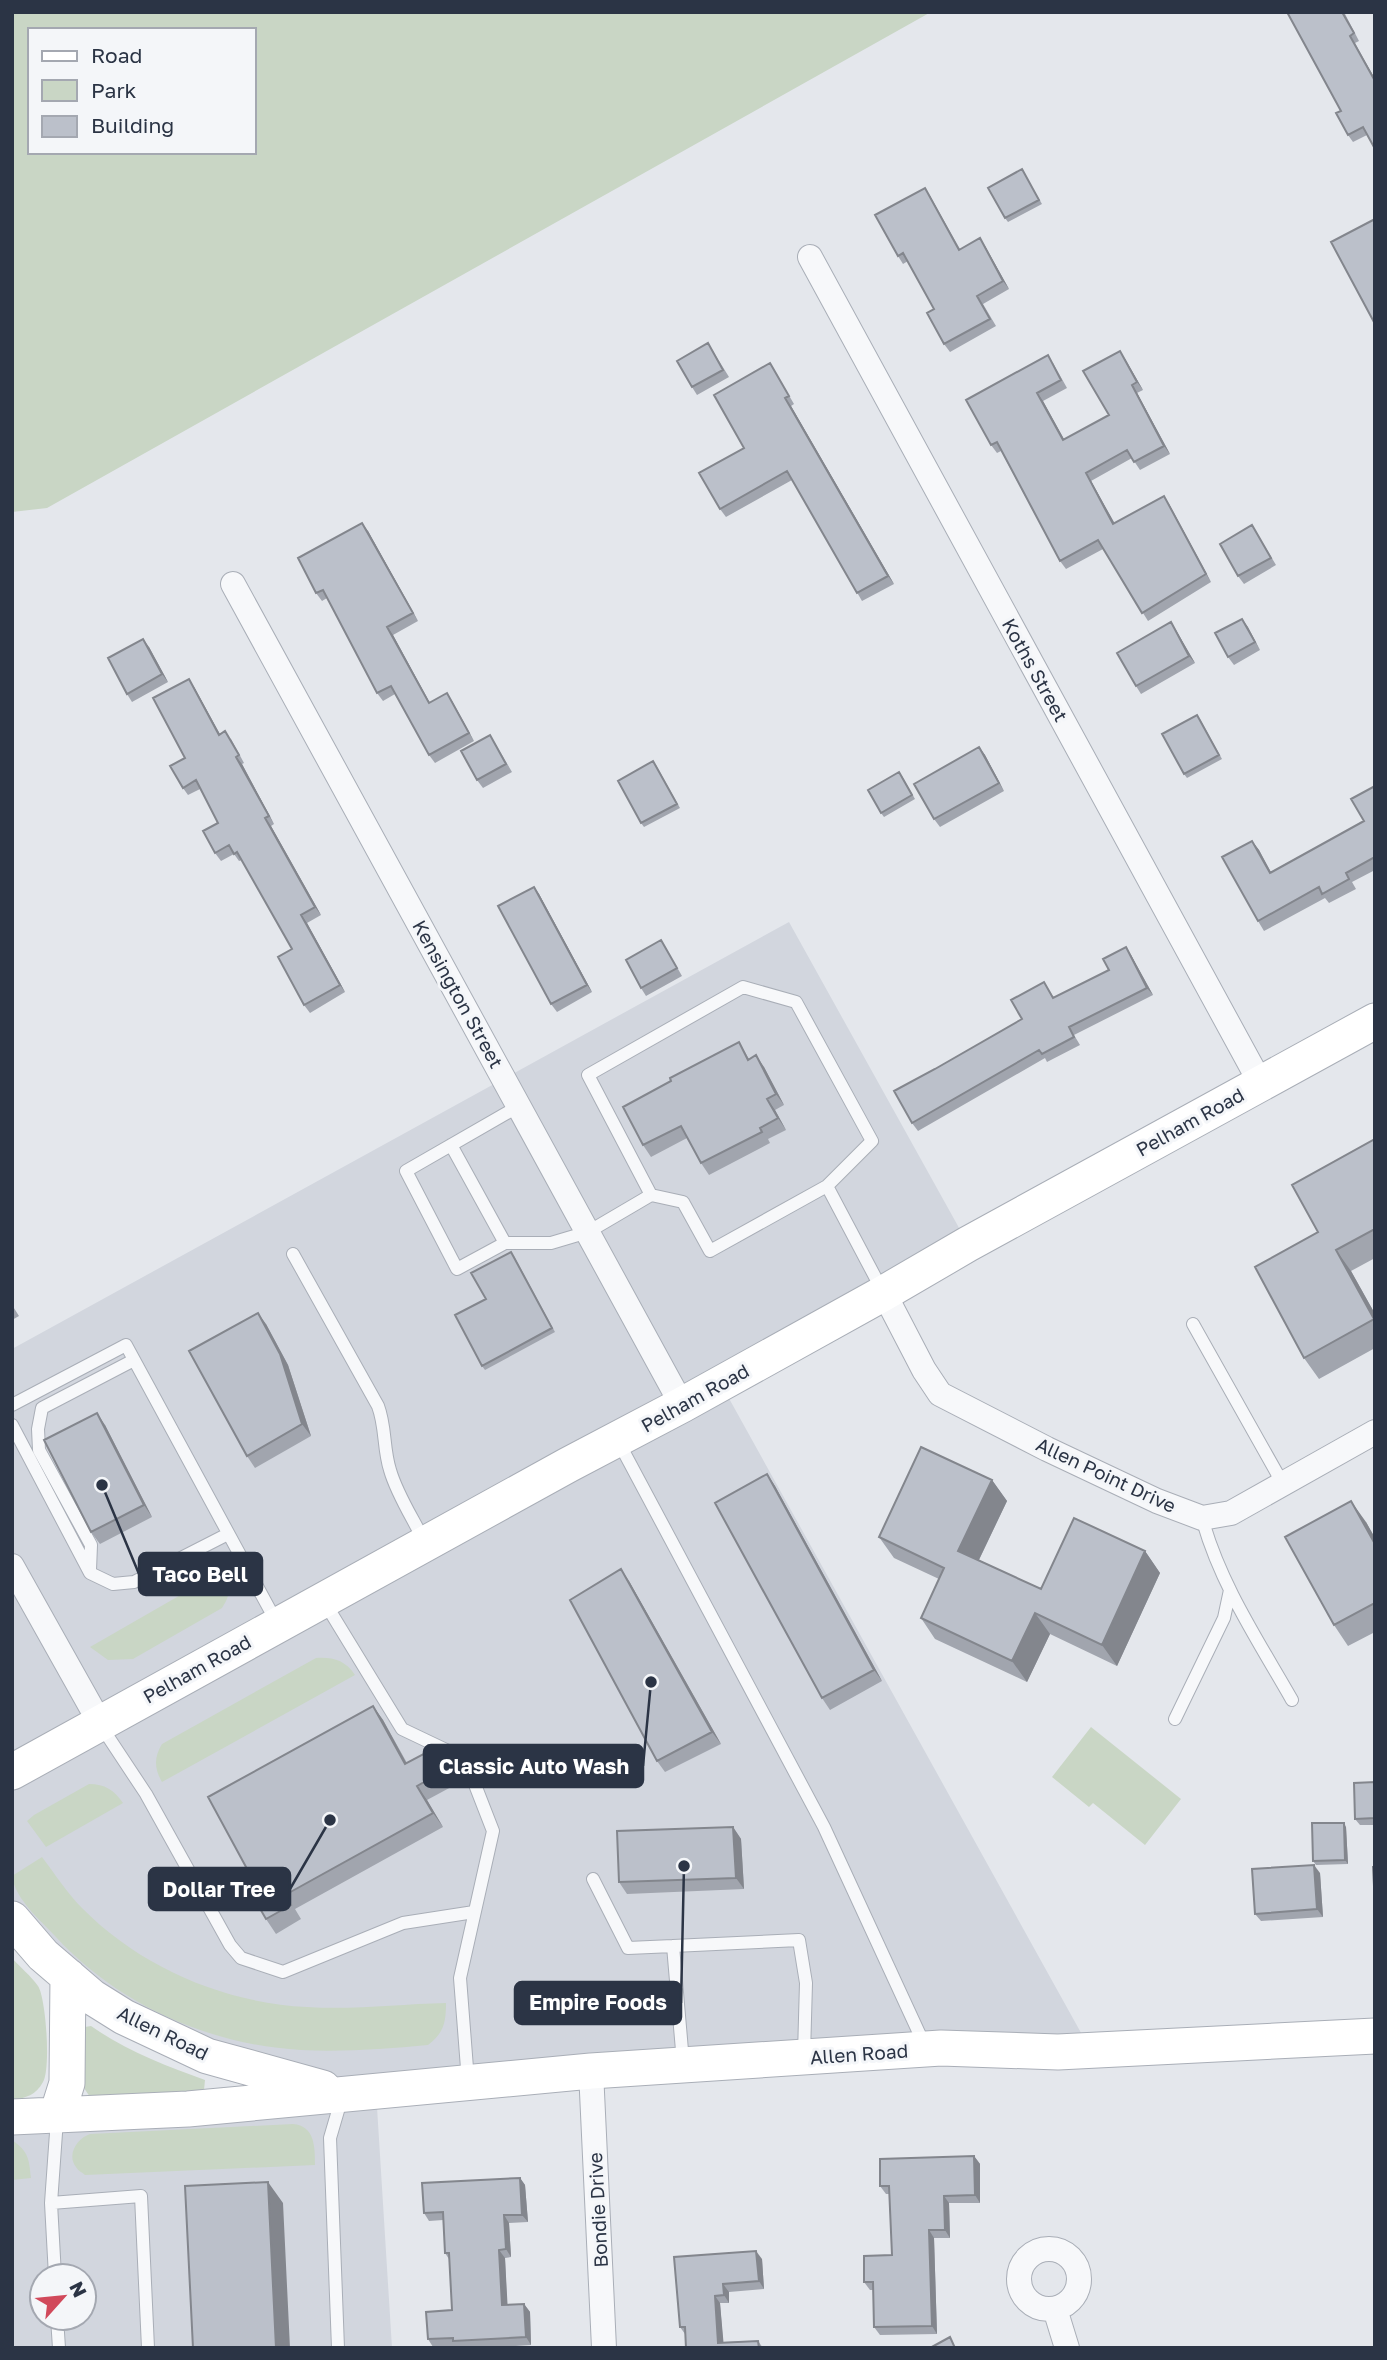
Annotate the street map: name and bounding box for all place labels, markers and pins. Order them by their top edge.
callout: Taco Bell [139,1553,262,1595]
callout: Classic Auto Wash [424,1745,643,1787]
callout: Dollar Tree [149,1868,290,1910]
callout: Empire Foods [515,1982,681,2024]

